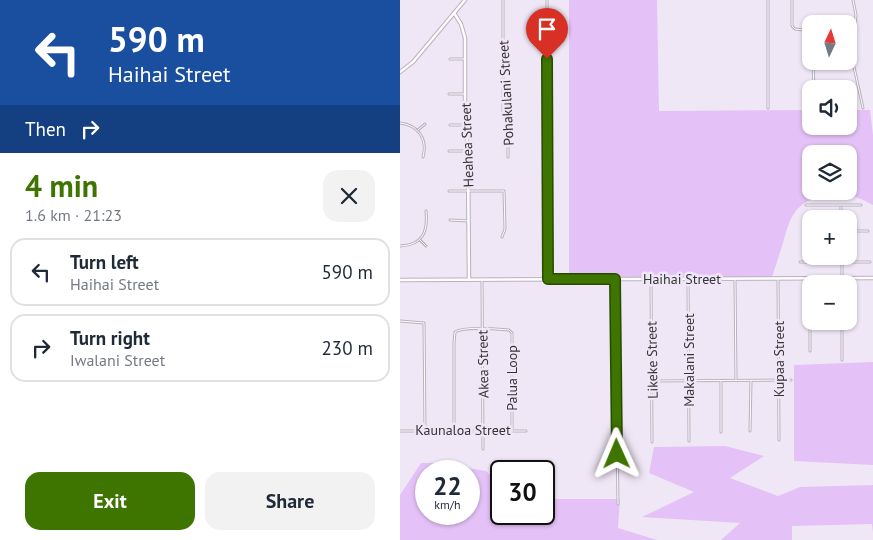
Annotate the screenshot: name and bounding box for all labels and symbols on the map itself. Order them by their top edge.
pin [526,8,568,59]
north arrow [802,15,858,70]
street label: Pohakulani Street [494,40,518,146]
street label: Heahea Street [457,102,477,188]
street label: Haihai Street [643,270,721,288]
street label: Makalani Street [680,313,698,407]
street label: Kupaa Street [770,320,788,397]
street label: Likeke Street [642,321,662,399]
street label: Akea Street [473,329,493,398]
street label: Palua Loop [503,345,521,411]
street label: Kaunaloa Street [415,421,511,439]
position arrow [590,427,642,479]
speed limit sign: 30 [490,460,555,525]

